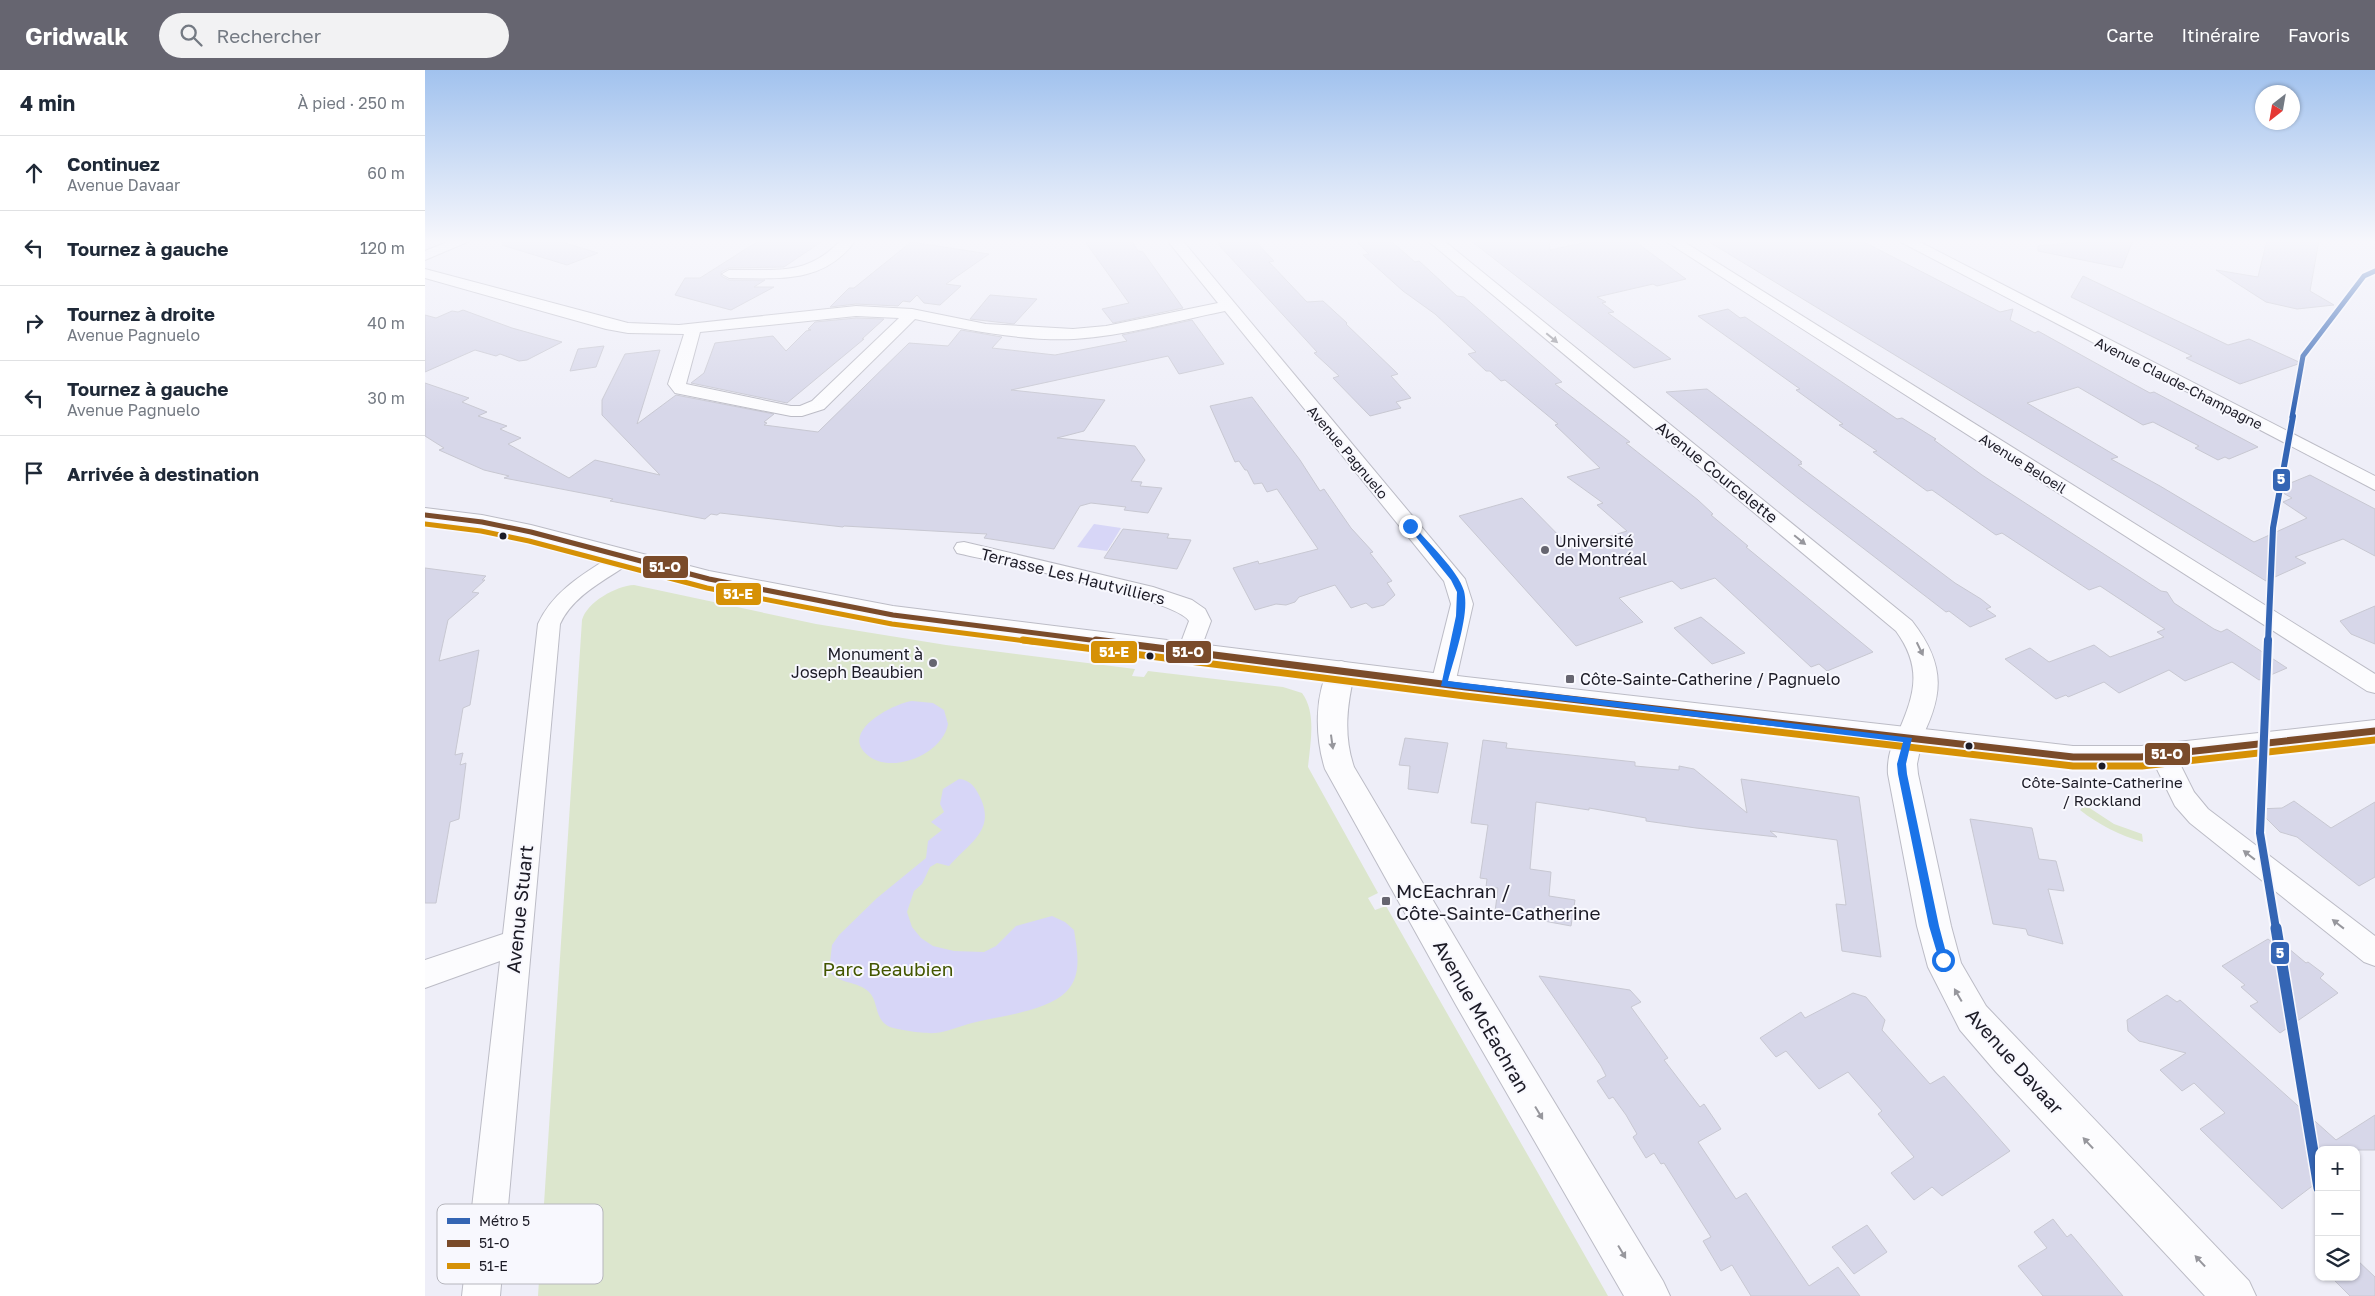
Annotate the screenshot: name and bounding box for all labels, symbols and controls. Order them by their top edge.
search box [159,13,509,58]
text: Gridwalk [25,21,129,50]
icon: search [177,21,205,49]
text: Rechercher [217,24,321,47]
text: Carte [2106,24,2154,46]
text: Itinéraire [2182,24,2260,46]
text: Favoris [2288,24,2350,46]
north arrow [2255,85,2300,130]
text: 4 min [20,90,75,116]
text: À pied · 250 m [298,93,405,113]
text: Continuez [67,152,160,175]
icon: ahead [20,159,48,187]
text: 60 m [367,163,405,183]
text: Avenue Davaar [67,175,180,195]
icon: left [20,234,48,262]
text: Tournez à gauche [67,237,228,260]
text: 120 m [360,238,405,258]
text: Tournez à droite [67,302,215,325]
icon: right [20,309,48,337]
text: 40 m [367,313,405,333]
text: Avenue Pagnuelo [67,325,200,345]
one-way arrow [1545,333,1558,344]
street label: Avenue Claude-Champagne [2092,333,2266,433]
text: Tournez à gauche [67,377,228,400]
icon: left [20,384,48,412]
text: 30 m [368,388,405,408]
text: Avenue Pagnuelo [67,400,200,420]
street label: Avenue Pagnuelo [1304,402,1392,502]
street label: Avenue Courcelette [1652,417,1782,527]
street label: Avenue Beloeil [1976,429,2070,497]
icon: arrive [20,459,48,487]
text: Arrivée à destination [67,462,259,485]
line badge: 5 [2272,468,2291,492]
text: 5 [2277,470,2286,487]
route end [1399,515,1422,538]
unlabelled marker [498,531,508,541]
place label: Université de Montréal [1555,531,1647,569]
one-way arrow [1794,535,1807,546]
street label: Terrasse Les Hautvilliers [979,543,1167,609]
marker: Université de Montréal [1539,544,1551,556]
line badge: 51-O [642,555,689,579]
text: 51-O [649,558,681,575]
line badge: 51-E [715,582,762,606]
text: 51-E [723,585,753,602]
line badge: 51-E [1090,640,1138,664]
line badge: 51-O [1165,640,1212,664]
one-way arrow [1916,642,1924,656]
text: 51-E [1099,643,1129,660]
text: 51-O [1172,643,1204,660]
place label: Monument à Joseph Beaubien [791,644,923,682]
unlabelled marker [1145,651,1155,661]
marker: Monument à Joseph Beaubien [927,657,939,669]
place label: Côte-Sainte-Catherine / Pagnuelo [1580,669,1840,689]
marker: Côte-Sainte-Catherine / Pagnuelo [1564,673,1576,685]
one-way arrow [1329,735,1337,751]
unlabelled marker [1964,741,1974,751]
line badge: 51-O [2144,742,2191,766]
text: 51-O [2151,745,2183,762]
marker: Côte-Sainte-Catherine / Rockland [2097,761,2107,771]
place label: Côte-Sainte-Catherine / Rockland [2021,773,2183,809]
street label: Avenue Stuart [501,844,537,974]
one-way arrow [2243,850,2256,861]
place label: McEachran / Côte-Sainte-Catherine [1396,879,1600,924]
marker: McEachran / Côte-Sainte-Catherine [1380,895,1392,907]
one-way arrow [2332,919,2345,930]
street label: Avenue McEachran [1429,936,1535,1096]
line badge: 5 [2270,941,2290,965]
text: 5 [2276,944,2285,961]
route start [1932,949,1955,972]
park label: Parc Beaubien [823,957,953,980]
one-way arrow [1954,988,1963,1001]
street label: Avenue Davaar [1961,1003,2069,1119]
one-way arrow [1534,1106,1543,1119]
one-way arrow [2082,1137,2094,1149]
map controls [2315,1146,2360,1281]
button: + [2315,1146,2360,1191]
button: − [2315,1191,2360,1236]
legend [437,1204,603,1284]
text: Métro 5 [479,1212,530,1229]
text: 51-O [479,1234,510,1251]
button: layers [2315,1236,2360,1281]
one-way arrow [1617,1246,1626,1259]
one-way arrow [2194,1255,2206,1267]
text: 51-E [479,1257,508,1274]

